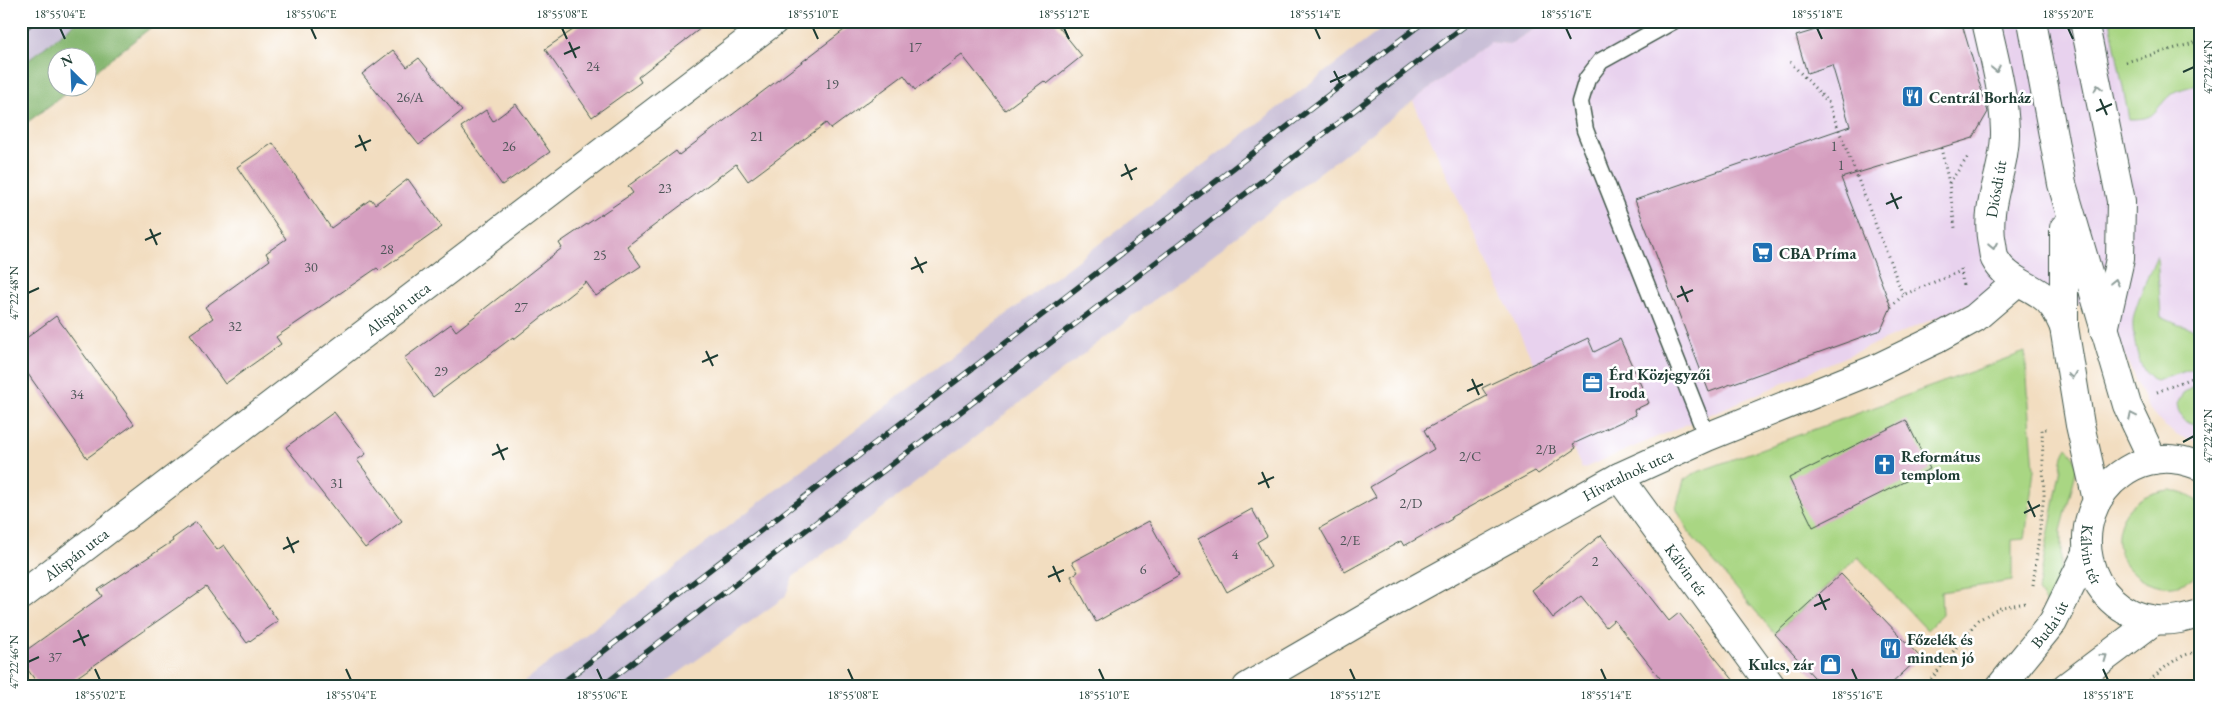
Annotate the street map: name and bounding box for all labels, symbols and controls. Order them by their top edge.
text: 18°55'04"E [34,6,86,22]
text: 18°55'06"E [285,6,337,22]
text: 18°55'08"E [536,6,588,22]
text: 18°55'10"E [787,6,839,22]
text: 18°55'12"E [1038,6,1090,22]
text: 18°55'14"E [1289,6,1341,22]
text: 18°55'16"E [1540,6,1592,22]
text: 18°55'18"E [1791,6,1843,22]
text: 18°55'20"E [2042,6,2094,22]
house number: 17 [908,38,922,56]
text: 47°22'44"N [2200,40,2216,94]
north arrow [48,48,98,98]
text: N [58,49,76,71]
house number: 24 [586,57,600,75]
one-way arrow [1990,65,2001,73]
house number: 19 [825,75,839,93]
one-way arrow [2094,83,2104,92]
restaurant icon: Centrál Borház [1901,85,1925,109]
place label: Centrál Borház [1929,87,2031,108]
house number: 26/A [396,88,424,106]
house number: 21 [750,127,764,145]
house number: 26 [502,137,516,155]
house number: 1 [1831,137,1837,155]
house number: 1 [1838,156,1844,174]
street label: Diósdi út [1981,159,2011,219]
house number: 23 [658,179,672,197]
house number: 28 [380,240,394,258]
supermarket icon: CBA Príma [1751,241,1775,265]
one-way arrow [1987,242,1997,251]
place label: CBA Príma [1779,243,1857,264]
house number: 25 [593,246,607,264]
house number: 30 [304,258,318,276]
text: 47°22'48"N [6,266,22,320]
street label: Alispán utca [360,276,435,340]
one-way arrow [2109,278,2120,287]
house number: 27 [514,298,528,316]
house number: 32 [228,317,242,335]
house number: 29 [434,362,448,380]
place label: Érd Közjegyzői Iroda [1609,364,1711,403]
office icon: Érd Közjegyzői Iroda [1581,371,1605,395]
one-way arrow [2066,371,2076,380]
house number: 34 [70,385,84,403]
text: 47°22'42"N [2200,409,2216,463]
one-way arrow [2128,412,2138,421]
house number: 2/B [1536,440,1556,458]
street label: Hivatalnok utca [1579,443,1677,506]
place label: Református templom [1901,446,1981,485]
house number: 2/C [1459,447,1481,465]
church icon: Református templom [1873,453,1897,477]
house number: 31 [330,474,344,492]
house number: 2/D [1400,494,1423,512]
street label: Alispán utca [38,522,113,586]
street label: Kálvin tér [2076,523,2108,589]
house number: 2/E [1340,531,1360,549]
street label: Kálvin tér [1660,539,1713,601]
house number: 4 [1232,545,1239,563]
house number: 2 [1592,552,1599,570]
house number: 6 [1140,560,1147,578]
street label: Budai út [2026,597,2072,652]
place label: Főzelék és minden jó [1907,629,1974,668]
text: 47°22'46"N [6,635,22,689]
restaurant icon: Főzelék és minden jó [1879,636,1903,660]
house number: 37 [48,648,62,666]
shop icon: Kulcs, zár [1818,652,1842,676]
place label: Kulcs, zár [1748,654,1814,675]
one-way arrow [2098,654,2108,663]
text: 18°55'02"E [74,687,126,703]
text: 18°55'04"E [325,687,377,703]
text: 18°55'06"E [576,687,628,703]
text: 18°55'08"E [827,687,879,703]
text: 18°55'10"E [1078,687,1130,703]
text: 18°55'12"E [1329,687,1381,703]
text: 18°55'14"E [1580,687,1632,703]
text: 18°55'16"E [1831,687,1883,703]
text: 18°55'18"E [2082,687,2134,703]

